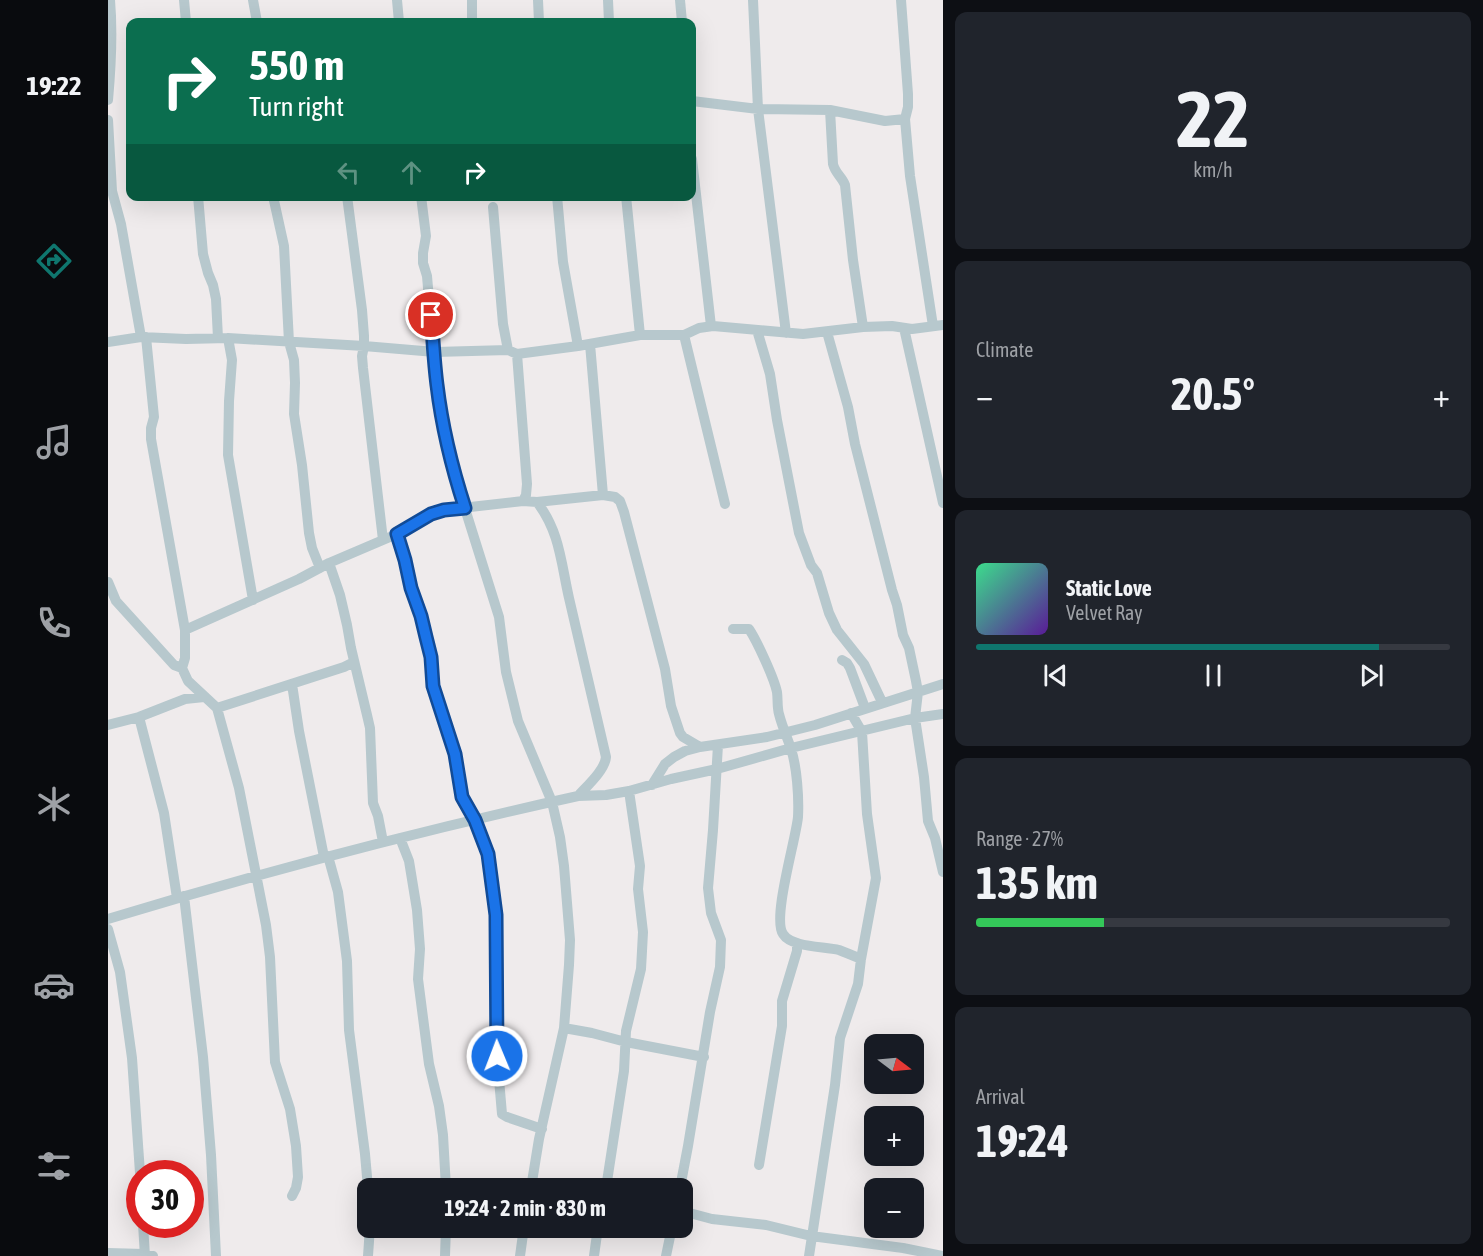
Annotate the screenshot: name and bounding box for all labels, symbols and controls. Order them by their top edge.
text: 550 m [249,41,344,89]
icon: right [150,42,228,120]
text: 19:22 [26,70,82,101]
text: 22 [1176,74,1250,164]
text: Turn right [249,91,344,122]
icon: left [332,156,365,189]
icon: ahead [395,156,428,189]
icon: right [458,156,491,189]
text: km/h [1193,158,1233,181]
icon: directions [33,240,75,282]
pin [405,289,456,340]
icon: arrive [414,298,447,331]
text: Climate [976,338,1033,361]
text: 20.5° [1171,368,1255,420]
text: − [976,376,993,414]
text: + [1433,376,1450,414]
icon: music [33,421,75,463]
text: Static Love [1066,575,1152,601]
text: Velvet Ray [1066,601,1143,624]
icon: phone [33,602,75,644]
icon: previous [1039,659,1072,692]
icon: pause [1197,659,1230,692]
icon: next [1355,659,1388,692]
icon: climate [33,783,75,825]
text: Range · 27% [976,827,1063,850]
text: 135 km [976,857,1098,909]
icon: car [33,964,75,1006]
position arrow [465,1024,529,1088]
north arrow [864,1034,924,1094]
map controls [864,1034,924,1238]
text: Arrival [976,1085,1025,1108]
button: + [864,1106,924,1166]
text: 19:24 [976,1115,1069,1167]
icon: filters [33,1145,75,1187]
speed limit sign: 30 [126,1160,204,1238]
button: − [864,1178,924,1238]
text: 19:24 · 2 min · 830 m [444,1195,606,1221]

